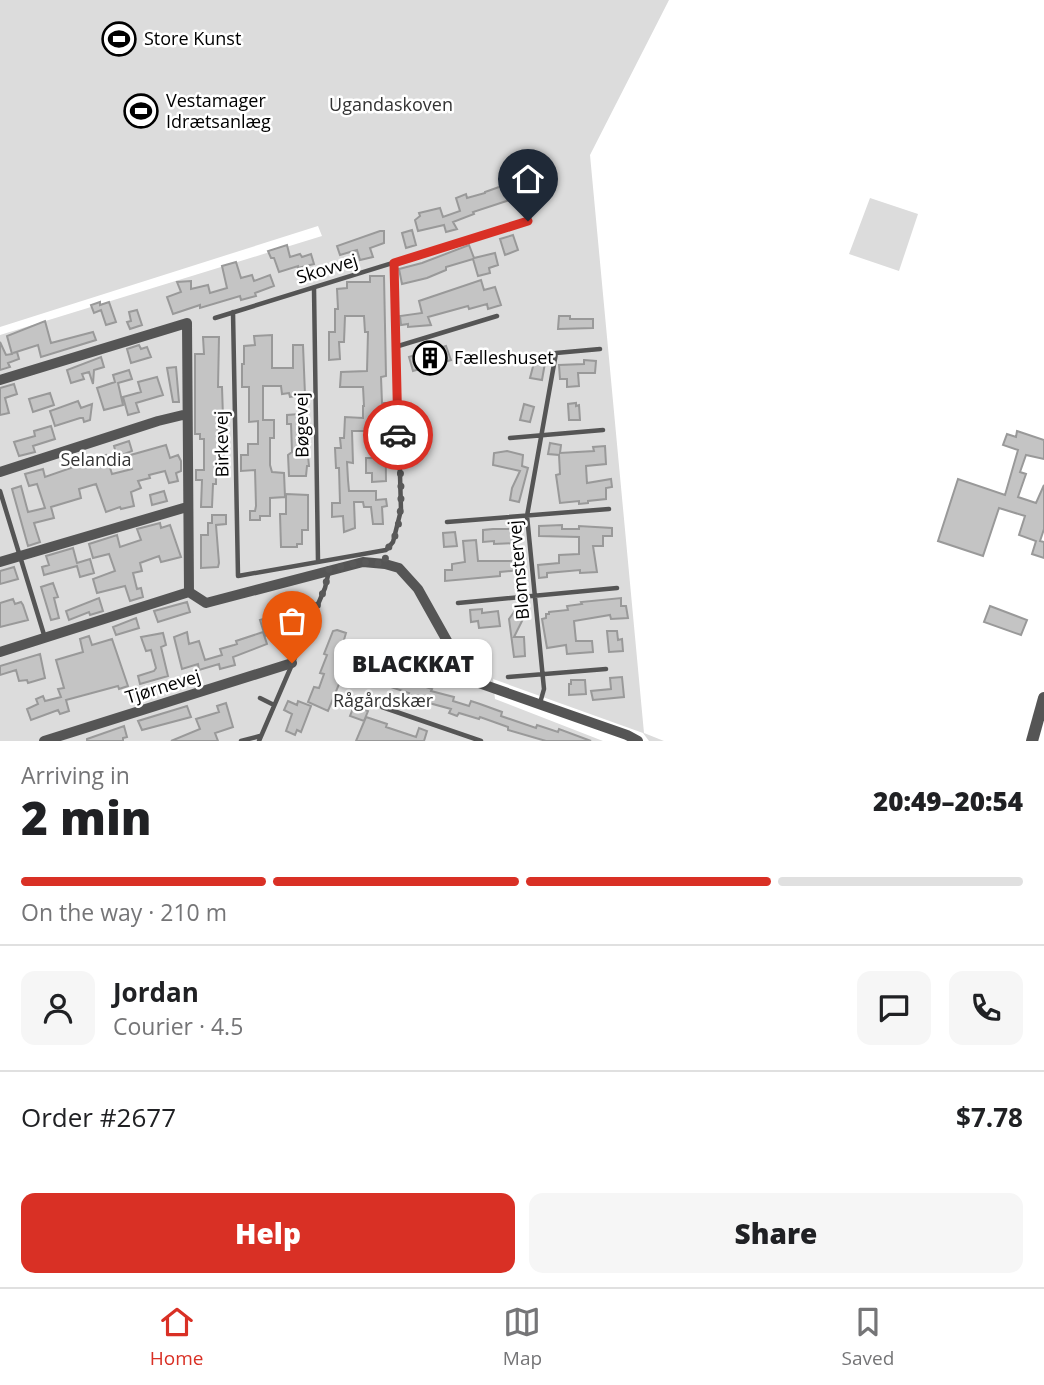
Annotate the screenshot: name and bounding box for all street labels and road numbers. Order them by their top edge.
street label: Skovvej [293,247,360,289]
street label: Bøgevej [288,392,314,458]
street label: Birkevej [208,410,234,478]
street label: Blomstervej [502,519,534,621]
street label: Tjørnevej [122,663,203,709]

